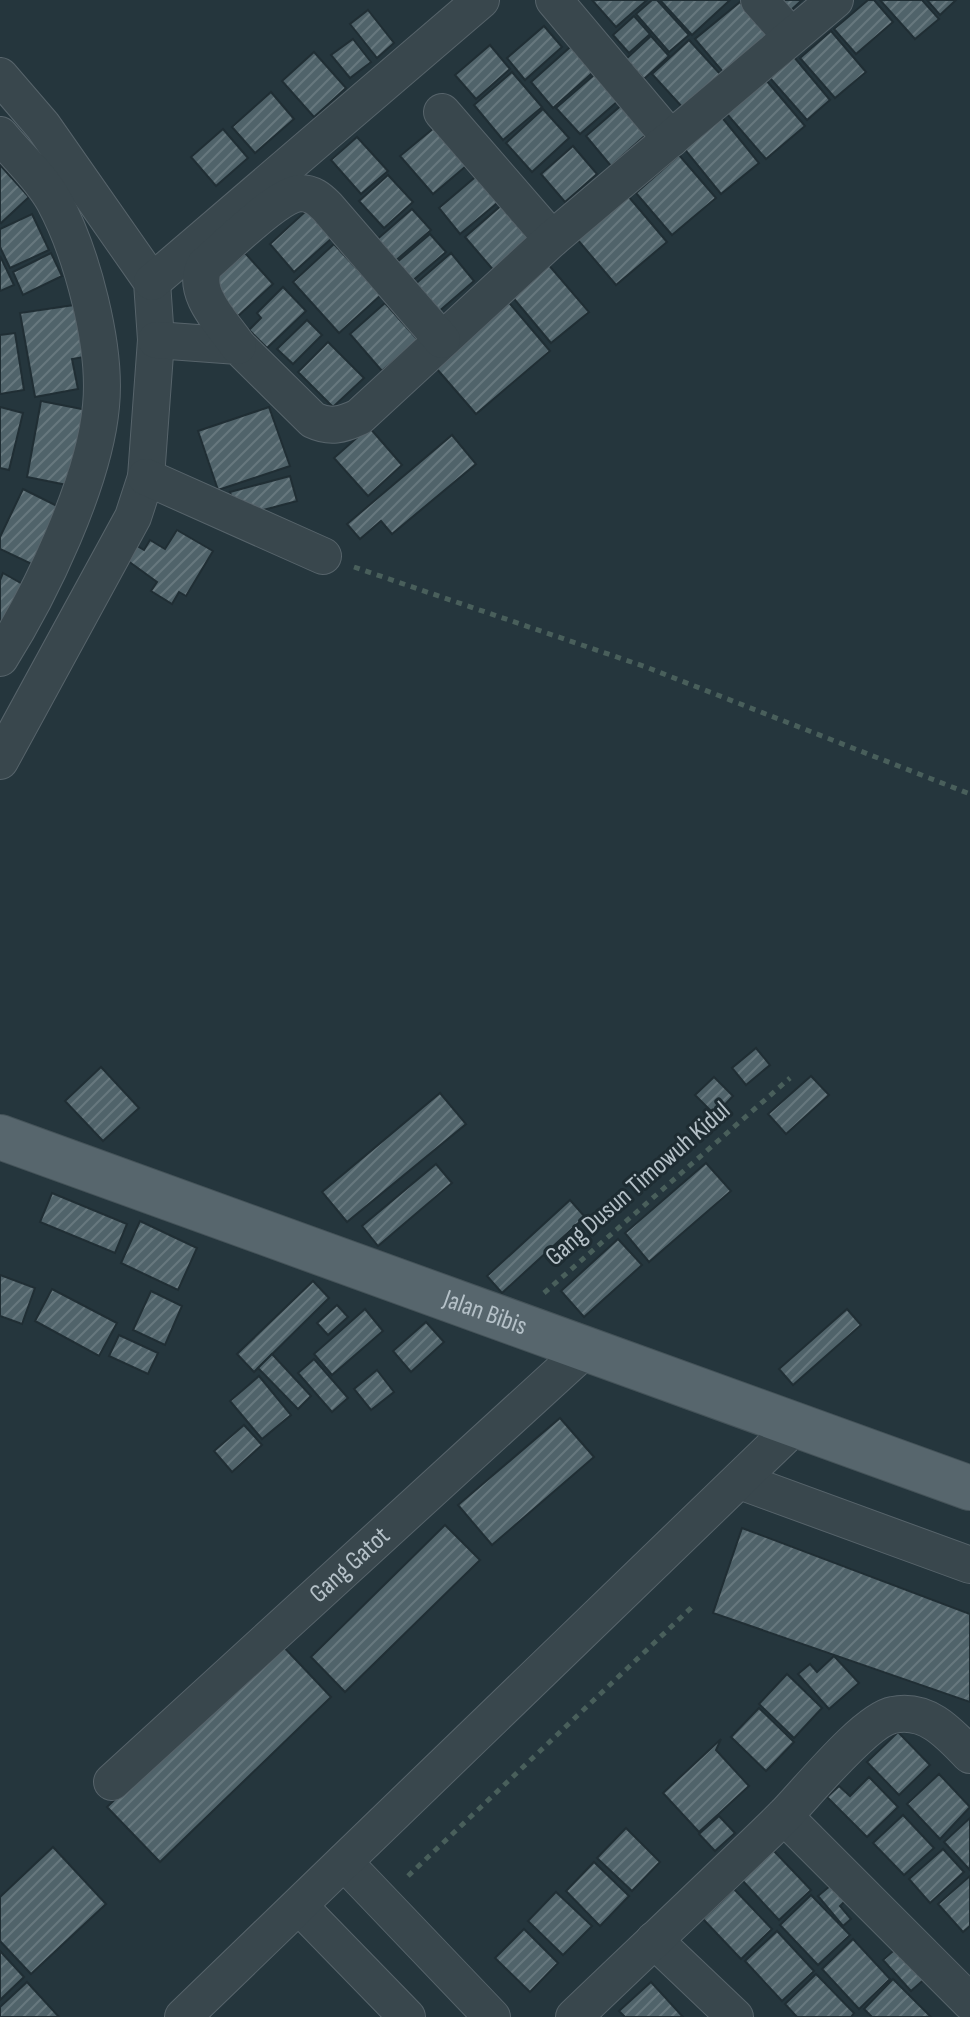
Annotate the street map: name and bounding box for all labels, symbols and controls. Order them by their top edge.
street label: Gang Dusun Timowuh Kidul [539,1095,737,1273]
street label: Jalan Bibis [438,1283,531,1342]
street label: Gang Gatot [303,1520,396,1609]

